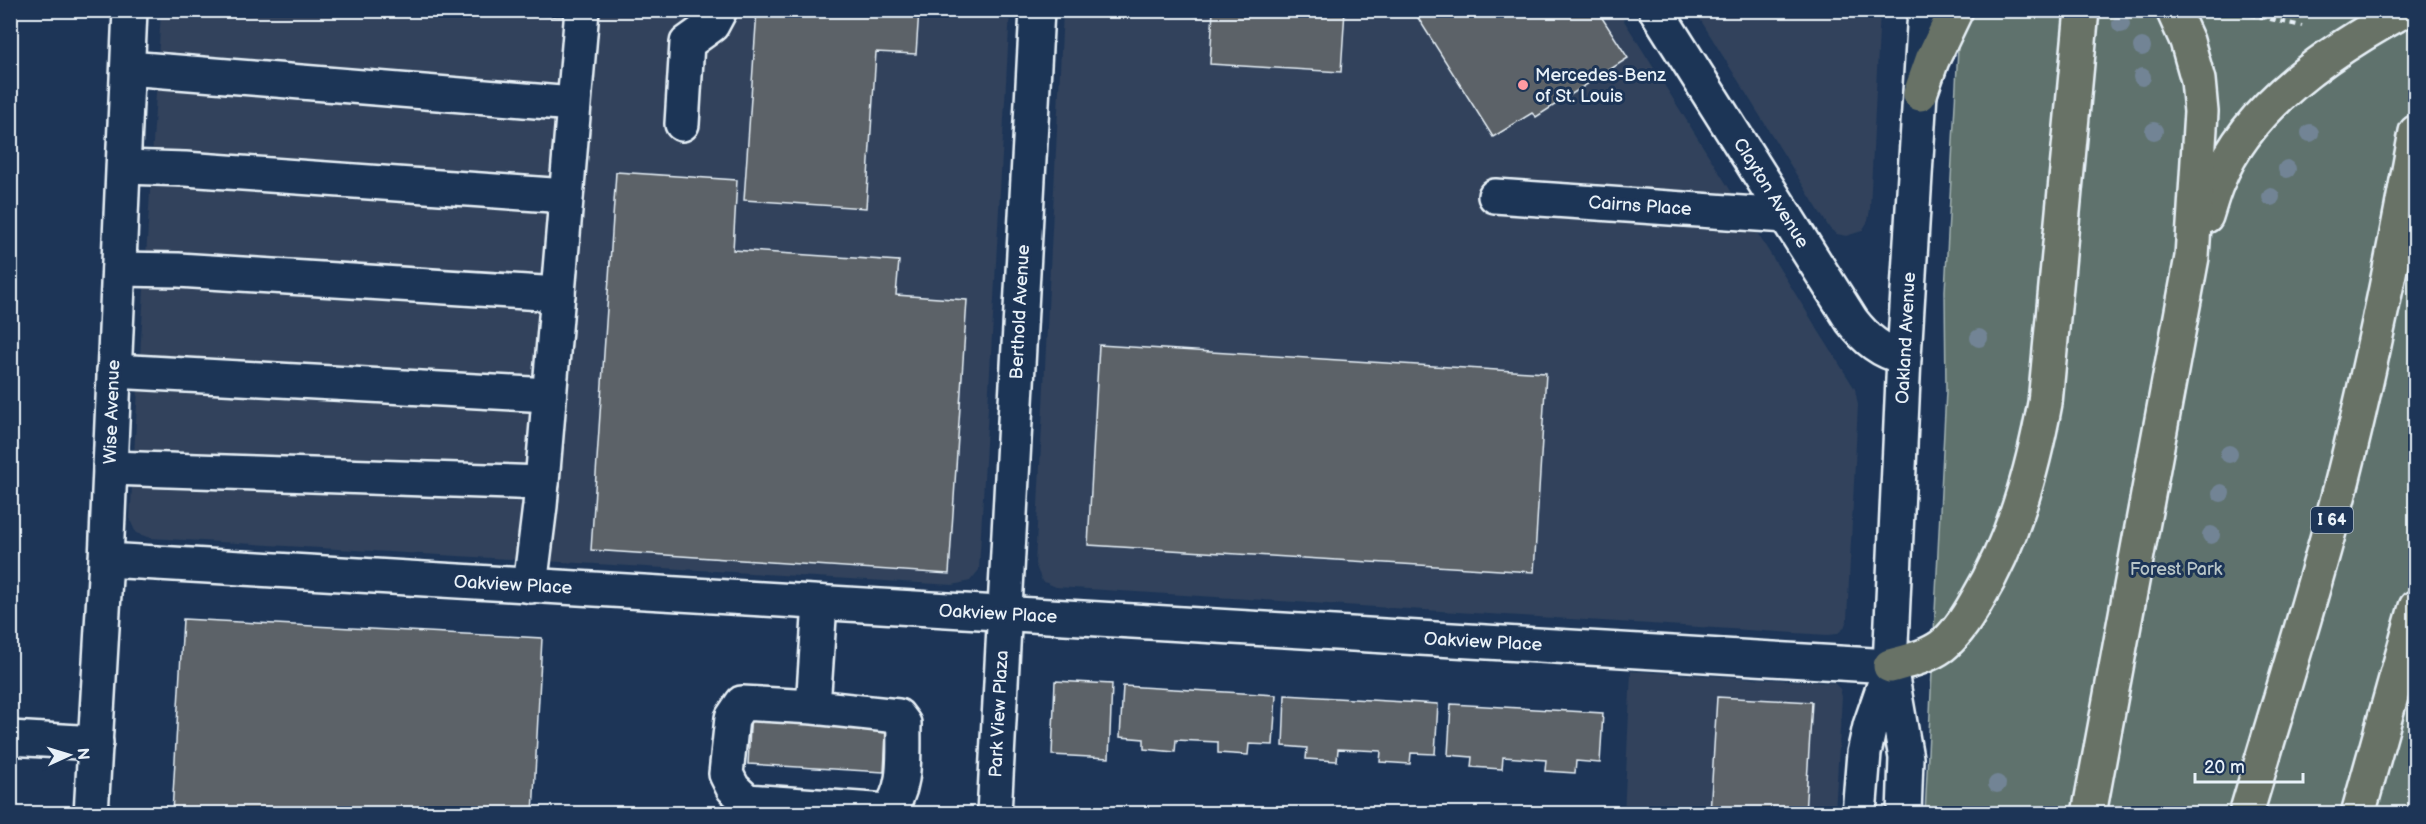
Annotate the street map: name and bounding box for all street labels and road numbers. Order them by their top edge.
street label: Clayton Avenue [1729,134,1813,252]
street label: Cairns Place [1588,192,1693,220]
street label: Berthold Avenue [1006,244,1034,380]
street label: Oakland Avenue [1892,271,1920,405]
street label: Wise Avenue [100,359,124,465]
road number: I 64 [2311,507,2353,533]
street label: Oakview Place [453,571,573,599]
street label: Oakview Place [938,600,1058,628]
street label: Oakview Place [1423,628,1543,656]
street label: Park View Plaza [985,650,1013,778]

